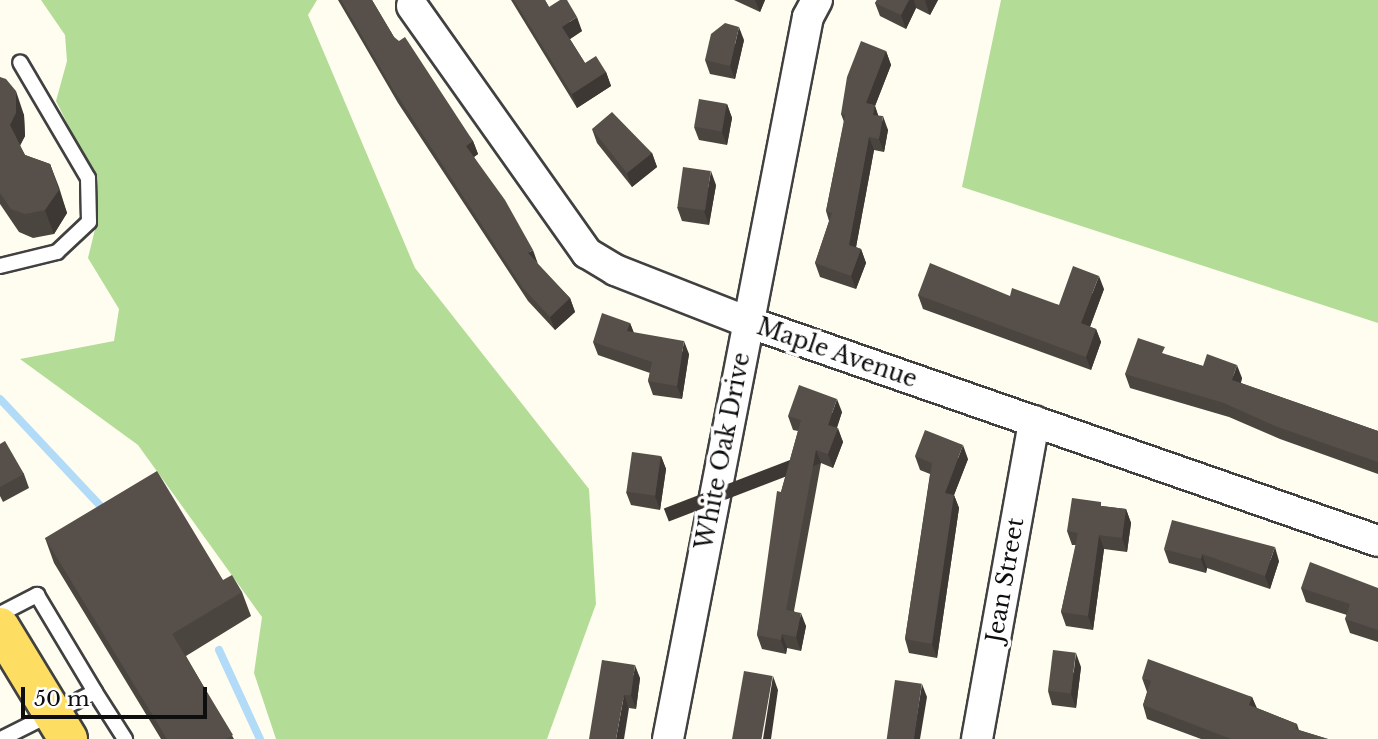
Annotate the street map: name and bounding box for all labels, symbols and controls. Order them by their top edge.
street label: Maple Avenue [753,313,921,393]
street label: White Oak Drive [690,350,756,552]
street label: Jean Street [980,516,1030,644]
scale bar [24,672,210,716]
text: 50 m [34,686,89,712]

